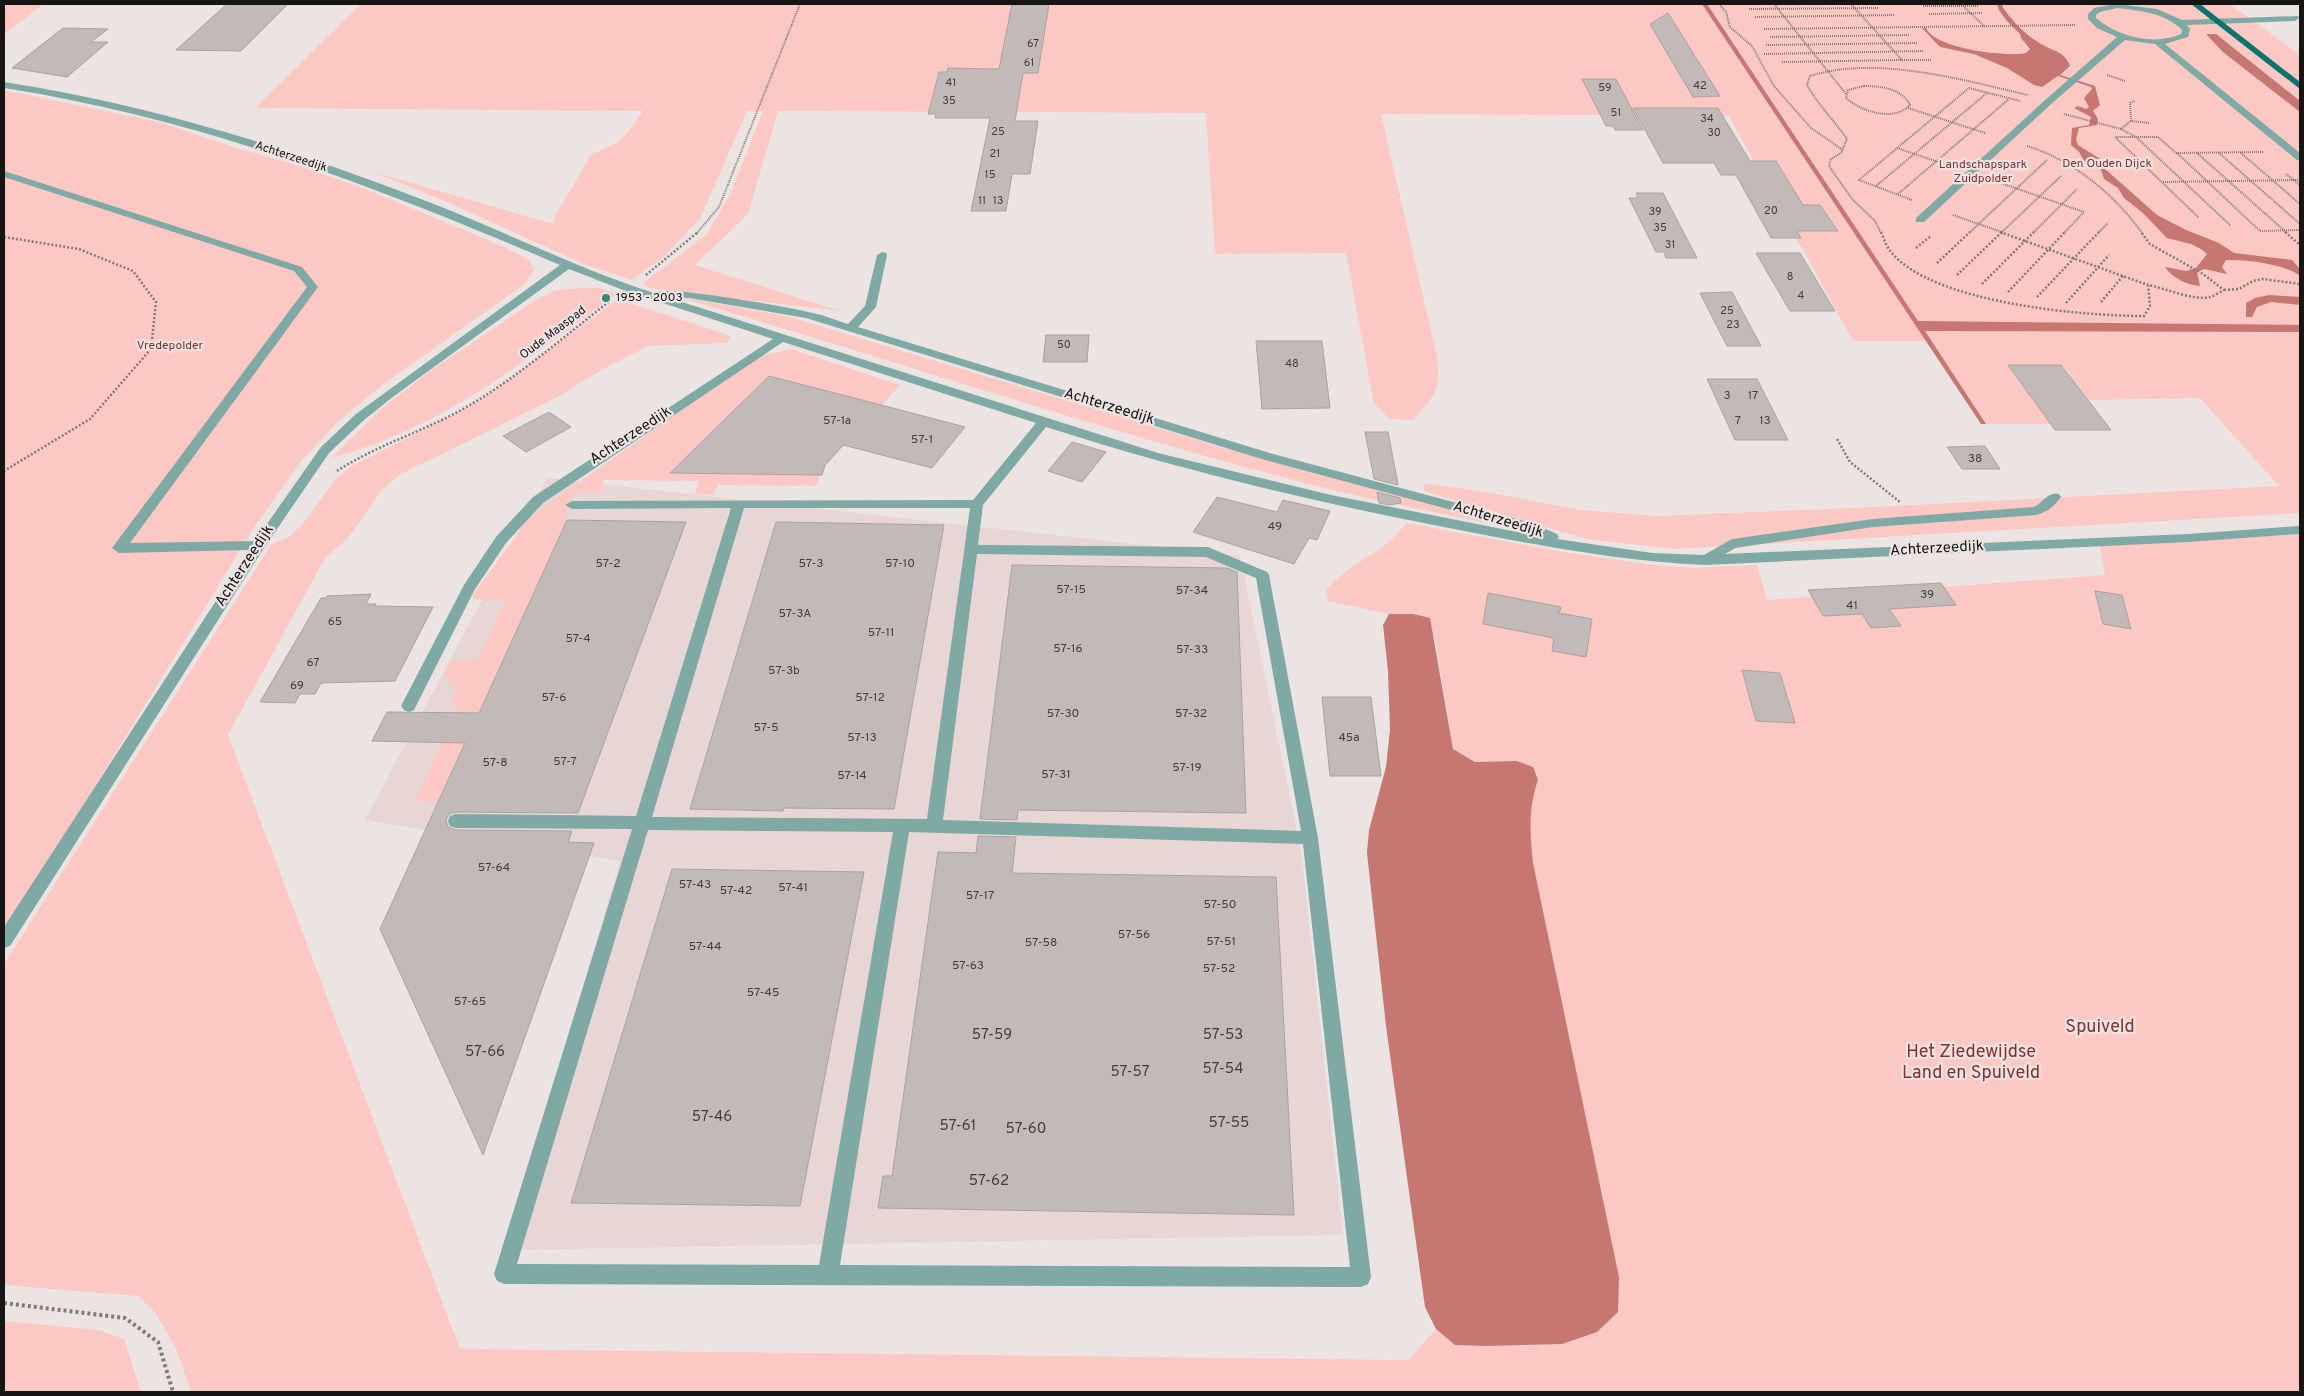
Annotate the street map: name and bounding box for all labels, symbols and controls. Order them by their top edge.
house number: 67 [1027,37,1039,51]
house number: 61 [1024,56,1034,70]
house number: 41 [946,76,956,90]
house number: 42 [1693,79,1707,93]
house number: 59 [1598,81,1612,95]
house number: 35 [942,94,956,108]
house number: 51 [1611,106,1621,120]
house number: 34 [1700,112,1714,126]
house number: 25 [991,125,1005,139]
house number: 30 [1707,126,1721,140]
street label: Achterzeedijk [253,138,329,176]
house number: 21 [990,147,1000,161]
park label: Den Ouden Dijck [2062,156,2152,172]
park label: Landschapspark Zuidpolder [1939,157,2027,187]
house number: 15 [985,168,996,182]
house number: 11 [978,194,986,208]
house number: 13 [993,194,1003,208]
house number: 20 [1764,204,1778,218]
house number: 39 [1649,205,1661,219]
house number: 35 [1653,221,1667,235]
house number: 31 [1665,238,1675,252]
house number: 8 [1787,270,1793,284]
house number: 4 [1798,289,1805,303]
place label: 1953 - 2003 [616,290,683,306]
marker: 1953 - 2003 [600,292,612,304]
street label: Oude Maaspad [517,303,589,363]
house number: 25 [1720,304,1734,318]
house number: 23 [1726,318,1740,332]
park label: Vredepolder [137,338,204,354]
house number: 50 [1057,338,1071,352]
house number: 48 [1285,357,1299,371]
street label: Achterzeedijk [1061,384,1157,430]
house number: 3 [1723,388,1731,404]
house number: 17 [1748,388,1758,404]
street label: Achterzeedijk [587,402,676,469]
house number: 57-1a [823,413,851,429]
house number: 7 [1735,413,1741,429]
house number: 13 [1759,413,1771,429]
house number: 57-1 [911,432,933,448]
house number: 38 [1968,451,1982,467]
street label: Achterzeedijk [1450,497,1546,543]
house number: 49 [1268,519,1282,535]
street label: Achterzeedijk [212,521,279,610]
street label: Achterzeedijk [1890,537,1984,561]
house number: 57-2 [595,556,621,572]
house number: 57-3 [798,556,824,572]
house number: 57-10 [885,556,915,572]
house number: 57-15 [1056,582,1086,598]
house number: 57-34 [1176,583,1208,599]
house number: 39 [1920,587,1934,603]
house number: 41 [1846,598,1858,614]
house number: 57-3A [778,606,812,622]
house number: 65 [328,614,342,630]
house number: 57-11 [868,625,894,641]
house number: 57-4 [565,631,591,647]
house number: 57-16 [1053,641,1083,657]
house number: 57-33 [1176,642,1208,658]
house number: 67 [306,655,320,671]
house number: 57-3b [768,663,800,679]
house number: 69 [290,678,304,694]
house number: 57-6 [542,690,566,706]
house number: 57-12 [855,690,885,706]
house number: 57-30 [1047,706,1079,722]
house number: 57-32 [1175,706,1207,722]
house number: 57-5 [753,720,779,736]
house number: 57-13 [847,730,877,746]
house number: 45a [1338,730,1360,746]
house number: 57-7 [553,754,577,770]
house number: 57-8 [482,755,508,771]
house number: 57-19 [1172,760,1202,776]
house number: 57-31 [1041,767,1071,783]
house number: 57-14 [837,768,867,784]
house number: 57-64 [478,860,510,876]
house number: 57-43 [679,877,711,893]
house number: 57-41 [778,880,808,896]
house number: 57-42 [720,883,752,899]
house number: 57-17 [966,888,994,904]
house number: 57-50 [1204,897,1236,913]
house number: 57-56 [1118,927,1150,943]
house number: 57-51 [1206,934,1236,950]
house number: 57-58 [1025,935,1057,951]
house number: 57-44 [689,939,721,955]
house number: 57-63 [952,958,984,974]
house number: 57-52 [1203,961,1235,977]
house number: 57-45 [747,985,779,1001]
house number: 57-65 [454,994,486,1010]
park label: Spuiveld [2065,1016,2135,1039]
house number: 57-59 [972,1026,1012,1045]
house number: 57-53 [1203,1026,1243,1045]
park label: Het Ziedewijdse Land en Spuiveld [1902,1041,2040,1085]
house number: 57-66 [465,1043,505,1062]
house number: 57-54 [1202,1060,1244,1079]
house number: 57-57 [1110,1063,1150,1082]
house number: 57-46 [692,1108,732,1127]
house number: 57-55 [1209,1114,1249,1133]
house number: 57-61 [940,1117,976,1136]
house number: 57-60 [1006,1120,1046,1139]
house number: 57-62 [969,1172,1009,1191]

